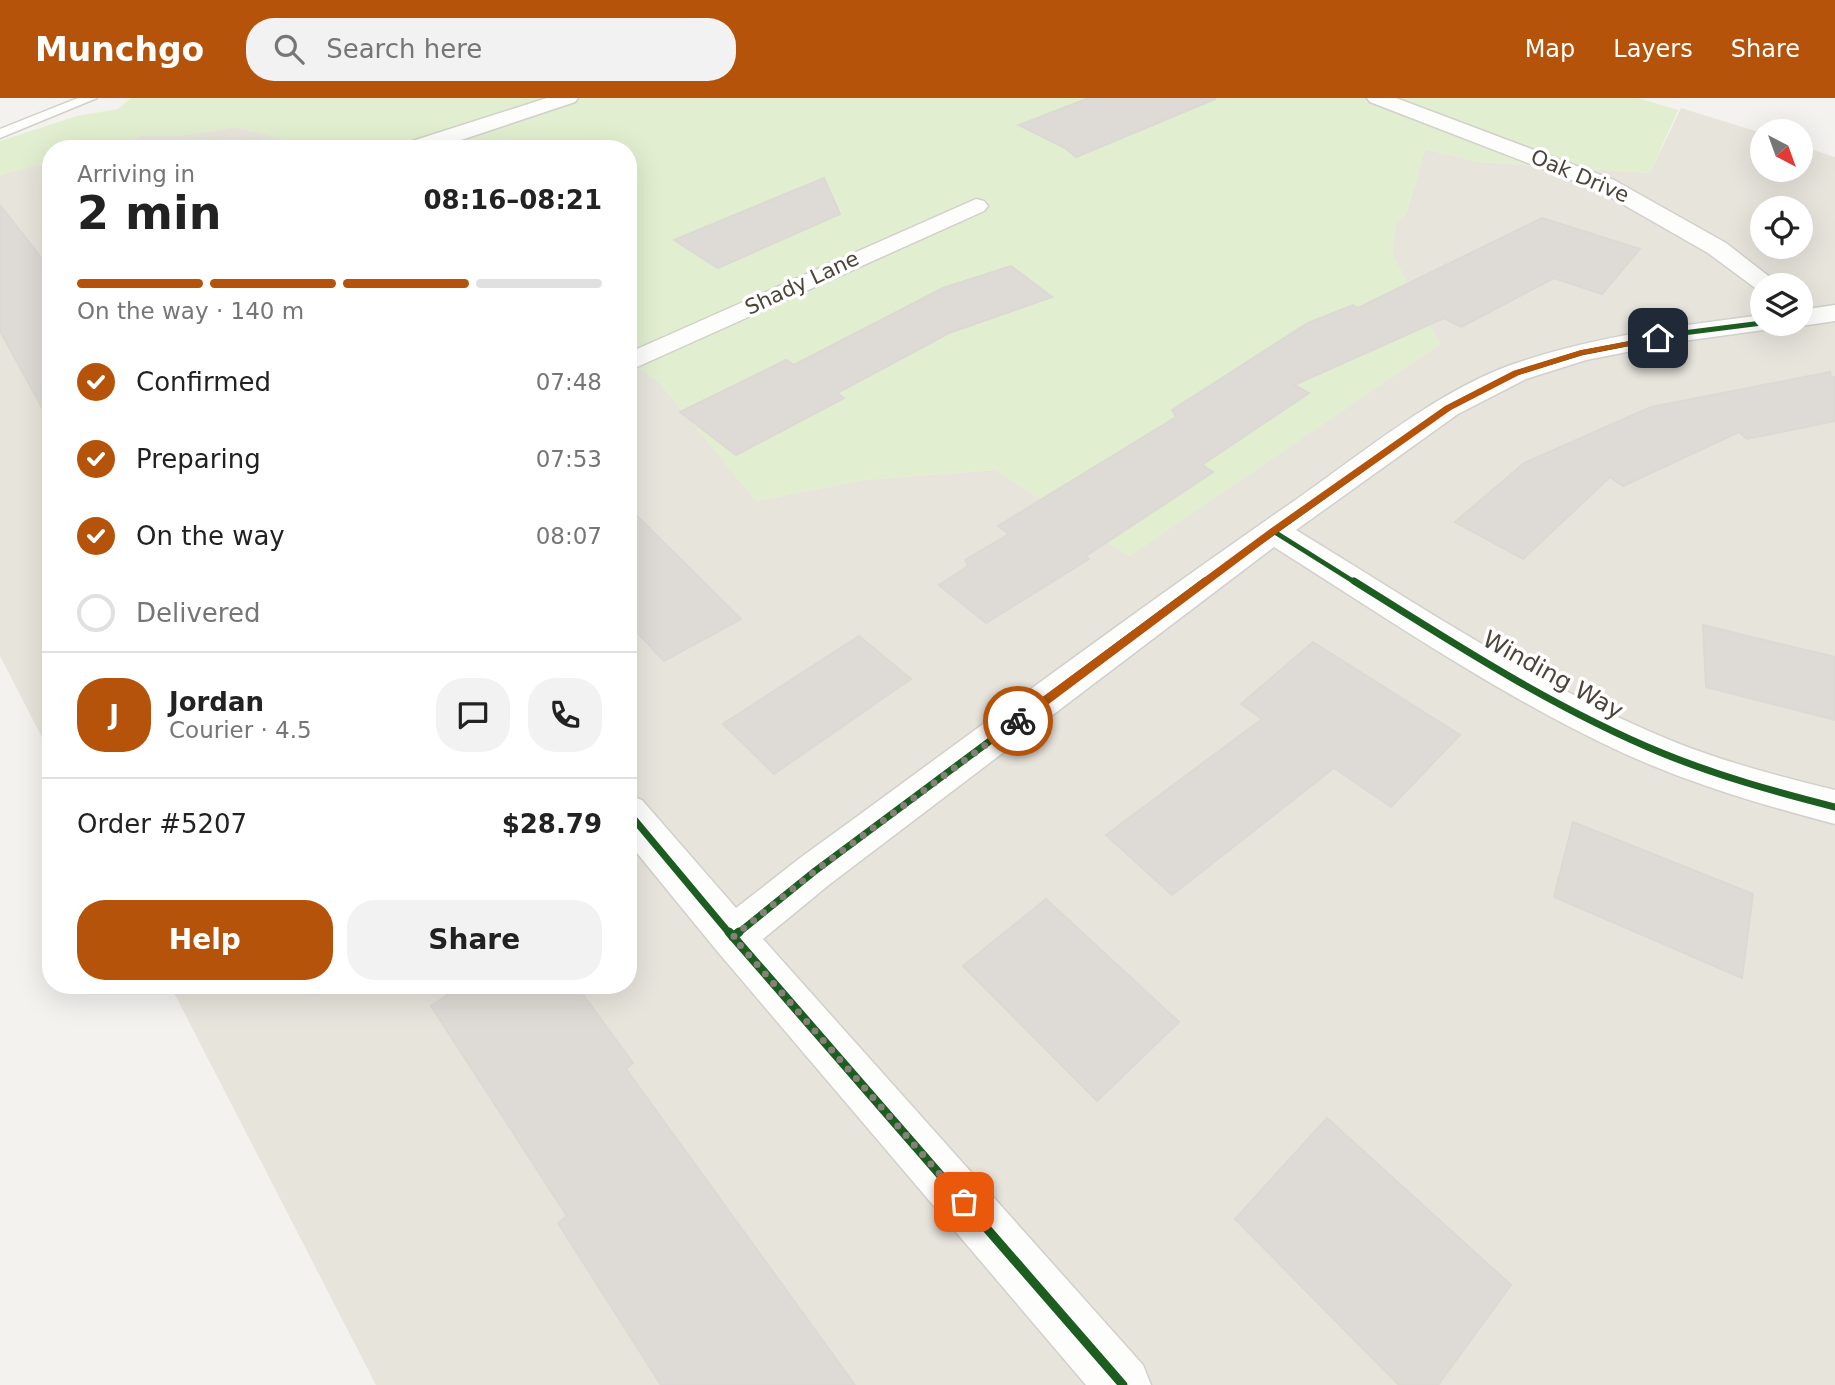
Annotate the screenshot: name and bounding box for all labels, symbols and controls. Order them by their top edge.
search box [246,18,736,81]
text: Munchgo [35,30,204,69]
icon: search [270,30,308,68]
text: Search here [326,34,482,64]
text: Map [1525,35,1575,63]
text: Layers [1613,35,1693,63]
text: Share [1731,35,1800,63]
north arrow [1750,119,1813,182]
map controls [1750,119,1813,336]
street label: Oak Drive [1527,145,1633,207]
text: Arriving in [77,161,195,187]
text: 08:16–08:21 [423,185,602,215]
text: 2 min [77,186,221,240]
button: locate [1750,196,1813,259]
street label: Shady Lane [741,246,863,320]
button: layers [1750,273,1813,336]
text: On the way · 140 m [77,298,304,324]
pin [1628,308,1688,368]
icon: home [1639,319,1677,357]
icon: check [77,363,115,401]
text: Confirmed [136,367,271,397]
text: 07:48 [536,369,602,395]
icon: check [77,440,115,478]
text: Preparing [136,444,261,474]
text: 07:53 [536,446,602,472]
icon: check [77,517,115,555]
text: On the way [136,521,285,551]
text: 08:07 [536,523,602,549]
text: Delivered [136,598,260,628]
street label: Winding Way [1478,625,1628,725]
button: chat [436,678,510,752]
button: phone [528,678,602,752]
courier [983,686,1053,756]
text: Jordan [169,687,264,717]
text: J [109,700,119,730]
icon: bike [999,702,1037,740]
text: Courier · 4.5 [169,717,312,743]
text: Order #5207 [77,809,247,839]
text: $28.79 [502,809,602,839]
button: Help [77,900,333,980]
button: Share [347,900,602,980]
pin [934,1172,994,1232]
icon: bag [945,1183,983,1221]

